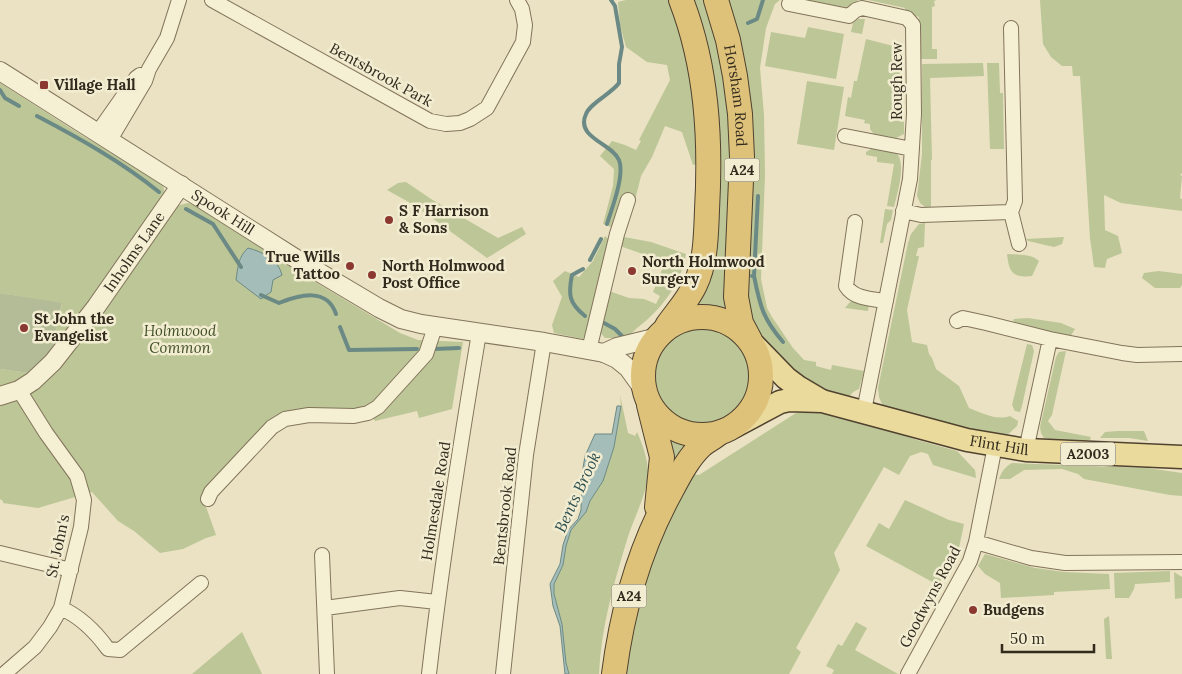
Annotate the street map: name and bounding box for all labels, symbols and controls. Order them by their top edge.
street label: Bentsbrook Park [326,38,436,111]
street label: Rough Rew [887,42,906,120]
street label: Horsham Road [720,43,752,147]
place label: Village Hall [54,75,136,94]
marker: Village Hall [38,79,50,91]
road number: A24 [724,158,760,182]
street label: Spook Hill [188,185,258,239]
place label: S F Harrison & Sons [399,201,489,237]
street label: Inholms Lane [99,208,169,296]
marker: S F Harrison & Sons [383,214,395,226]
place label: True Wills Tattoo [265,247,340,283]
place label: North Holmwood Surgery [642,252,765,288]
place label: North Holmwood Post Office [382,256,505,292]
marker: True Wills Tattoo [344,260,356,272]
marker: North Holmwood Surgery [626,265,638,277]
marker: North Holmwood Post Office [366,269,378,281]
place label: St John the Evangelist [34,309,114,345]
park label: Holmwood Common [144,321,217,357]
marker: St John the Evangelist [18,322,30,334]
street label: Flint Hill [968,431,1029,459]
street label: Holmesdale Road [417,440,454,562]
road number: A2003 [1060,442,1116,466]
street label: Bentsbrook Road [489,446,520,566]
water label: Bents Brook [550,449,604,535]
street label: St. John's [42,512,73,579]
street label: Goodwyns Road [895,543,964,651]
road number: A24 [612,584,646,608]
place label: Budgens [983,600,1044,619]
marker: Budgens [967,604,979,616]
scale bar [1002,622,1094,654]
text: 50 m [1010,629,1045,648]

